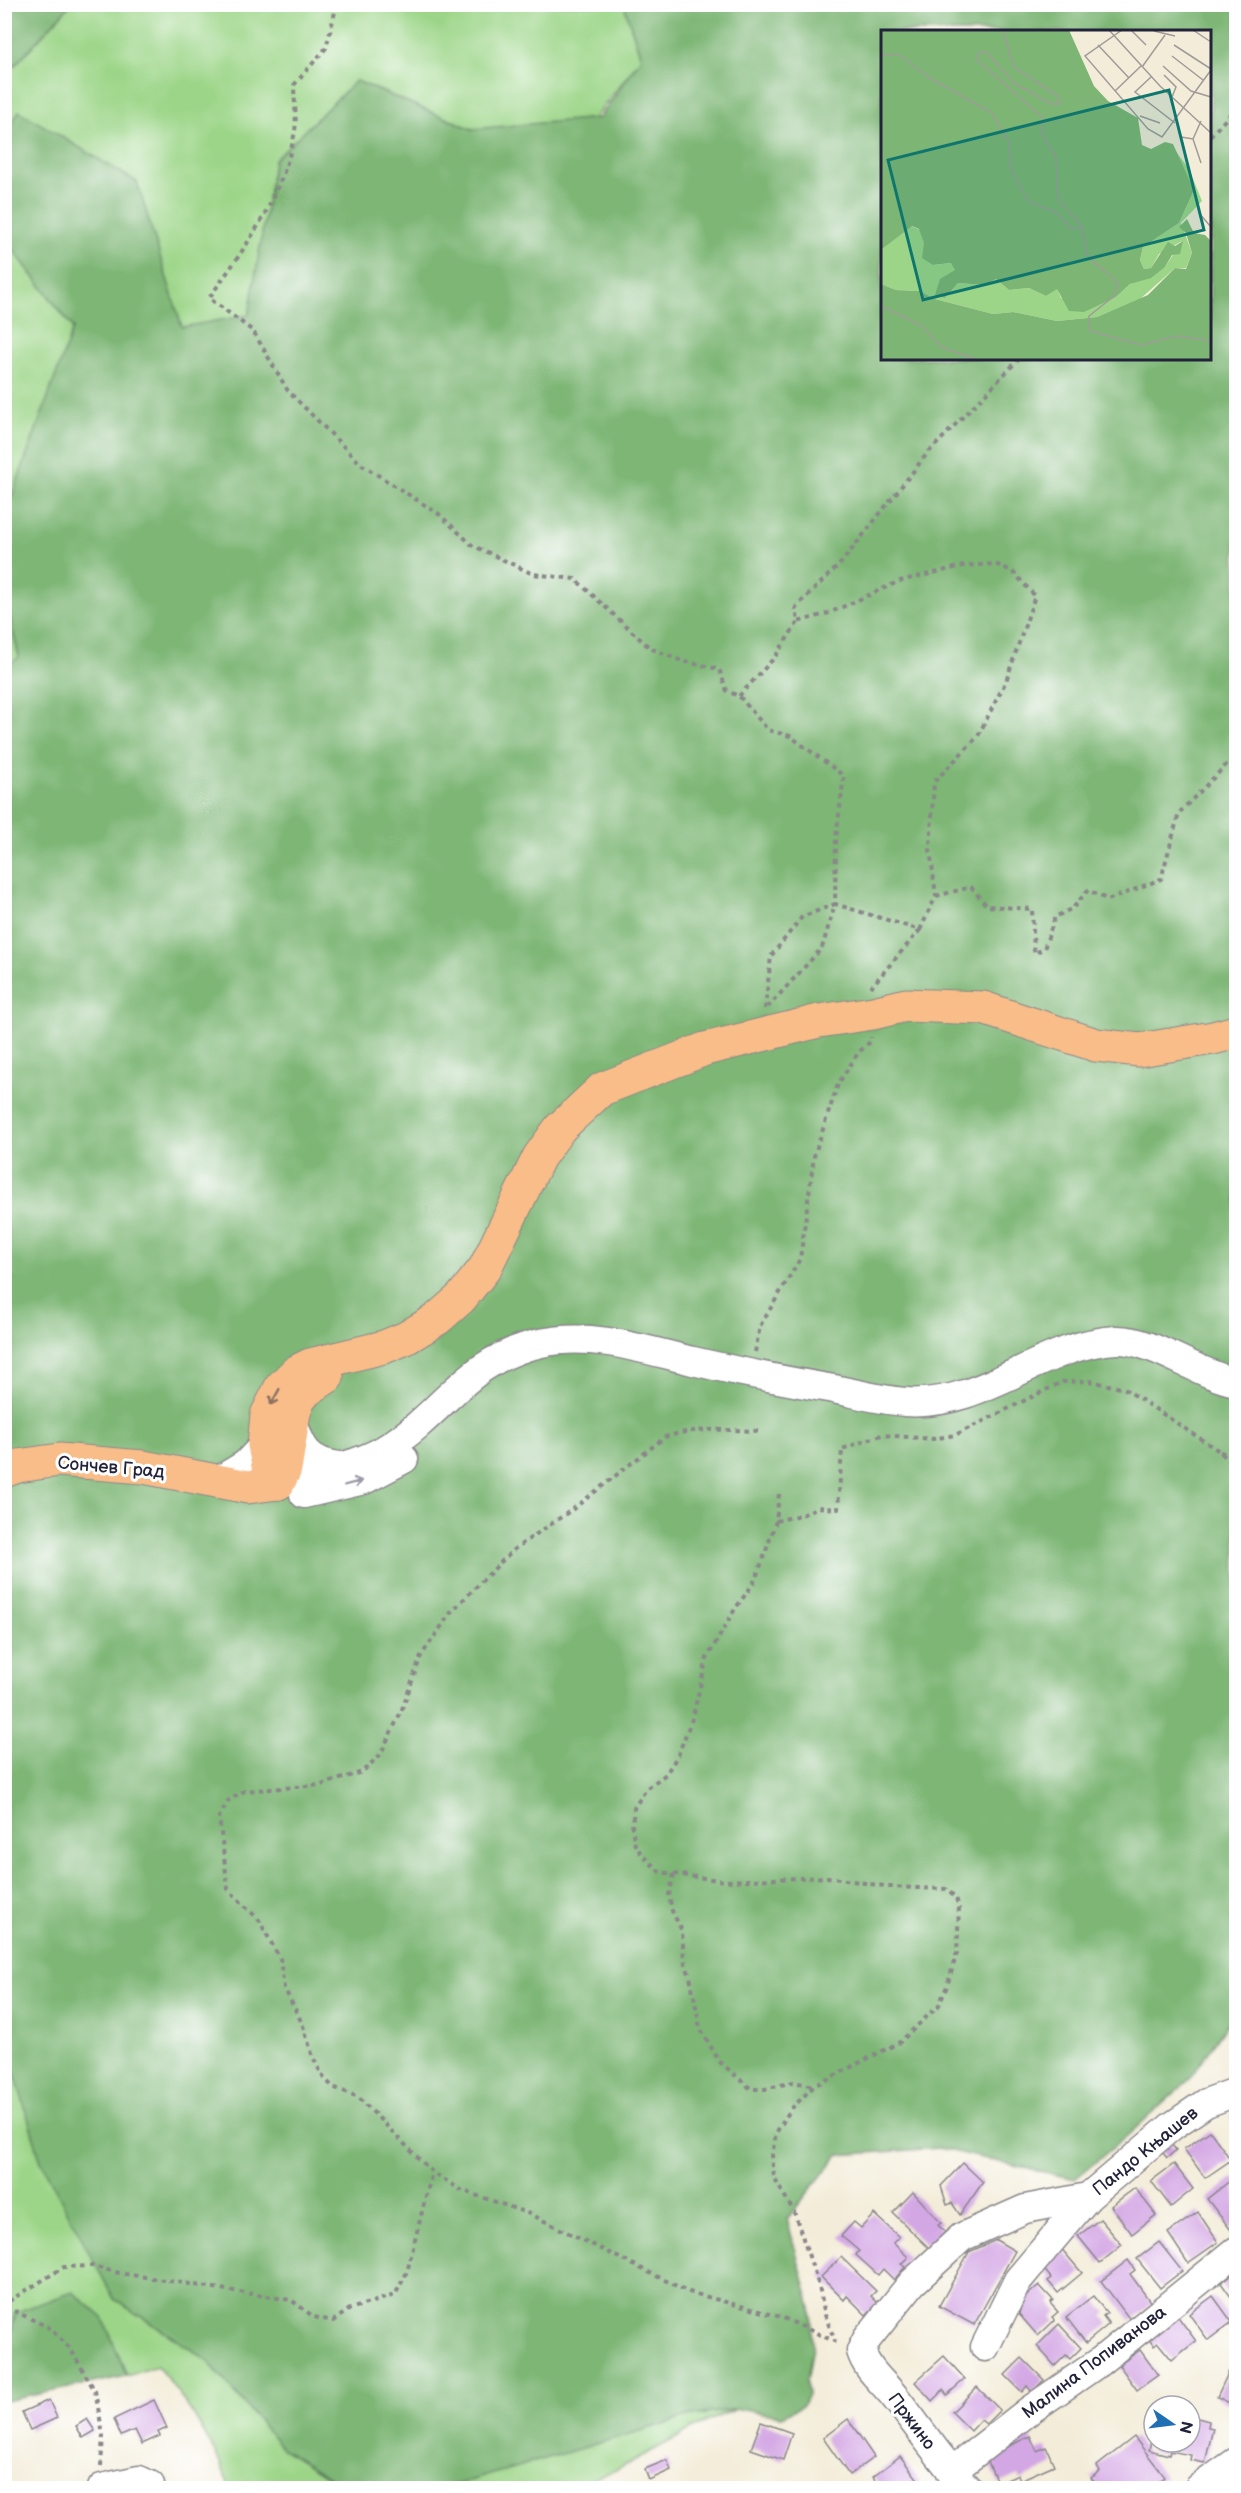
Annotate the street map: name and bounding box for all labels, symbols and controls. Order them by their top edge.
inset map [881,30,1211,360]
one-way arrow [269,1388,280,1406]
street label: Сончев Град [57,1452,165,1483]
one-way arrow [344,1477,363,1488]
street label: Пандо Књашев [1088,2102,1203,2200]
street label: Малина Попиванова [1018,2301,1171,2423]
street label: Пржино [884,2389,940,2454]
north arrow [1142,2394,1202,2454]
text: N [1174,2419,1196,2435]

